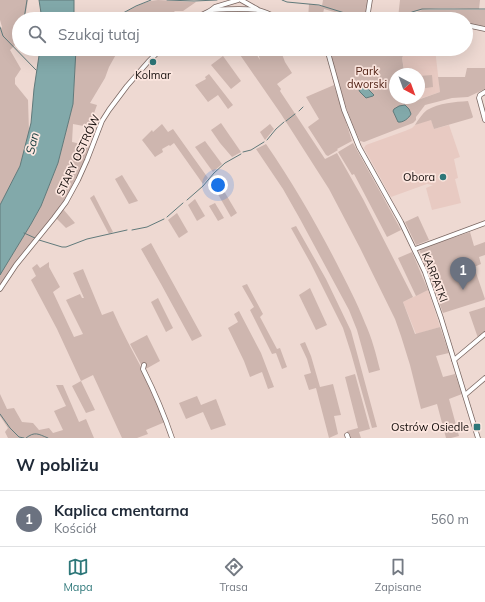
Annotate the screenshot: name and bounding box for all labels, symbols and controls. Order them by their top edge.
search box [12,12,473,56]
icon: search [26,23,48,45]
text: Szukaj tutaj [58,25,140,44]
marker: Kolmar [148,57,158,67]
park label: Park dworski [347,64,387,91]
place label: Kolmar [135,68,171,82]
north arrow [389,68,425,104]
street label: STARY OSTRÓW [53,112,103,198]
water label: San [22,131,42,155]
place label: Obora [403,170,435,184]
marker: Obora [438,172,448,182]
your location [208,175,228,195]
street label: KARPATKI [419,250,451,304]
pin: 1 [450,257,476,290]
place label: Ostrów Osiedle [391,420,469,434]
marker: Ostrów Osiedle [472,422,482,432]
text: W pobliżu [16,454,99,475]
text: Kaplica cmentarna [54,501,189,520]
text: 1 [25,511,33,527]
text: 560 m [431,511,469,527]
text: Kościół [54,520,96,536]
tab: Mapa [63,556,93,594]
tab: Trasa [220,556,248,594]
tab: Zapisane [375,556,422,594]

